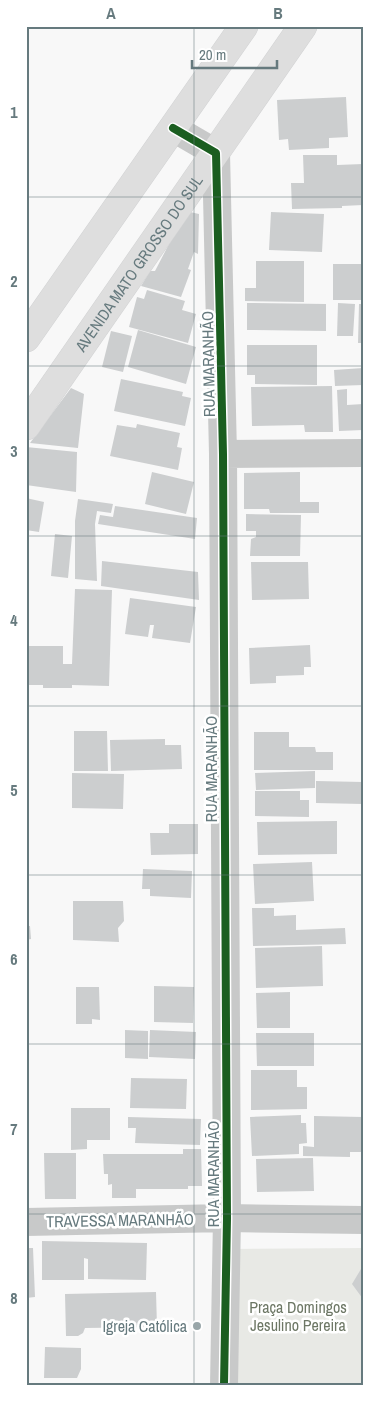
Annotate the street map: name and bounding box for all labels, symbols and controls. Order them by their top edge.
text: A [106,2,116,24]
text: B [273,2,283,24]
scale bar [192,38,276,70]
text: 20 m [199,44,226,65]
text: 1 [10,101,18,123]
street label: AVENIDA MATO GROSSO DO SUL [69,170,208,357]
text: 2 [10,270,18,292]
street label: RUA MARANHÃO [196,311,220,417]
text: 3 [10,440,18,462]
text: 4 [10,609,18,631]
street label: RUA MARANHÃO [200,716,222,822]
text: 5 [10,779,18,801]
text: 6 [10,948,18,970]
text: 7 [10,1118,18,1140]
street label: RUA MARANHÃO [202,1121,224,1227]
street label: TRAVESSA MARANHÃO [46,1208,194,1232]
text: 8 [10,1287,18,1309]
park label: Praça Domingos Jesulino Pereira [249,1296,347,1336]
place label: Igreja Católica [102,1315,188,1337]
marker: Igreja Católica [191,1320,203,1332]

